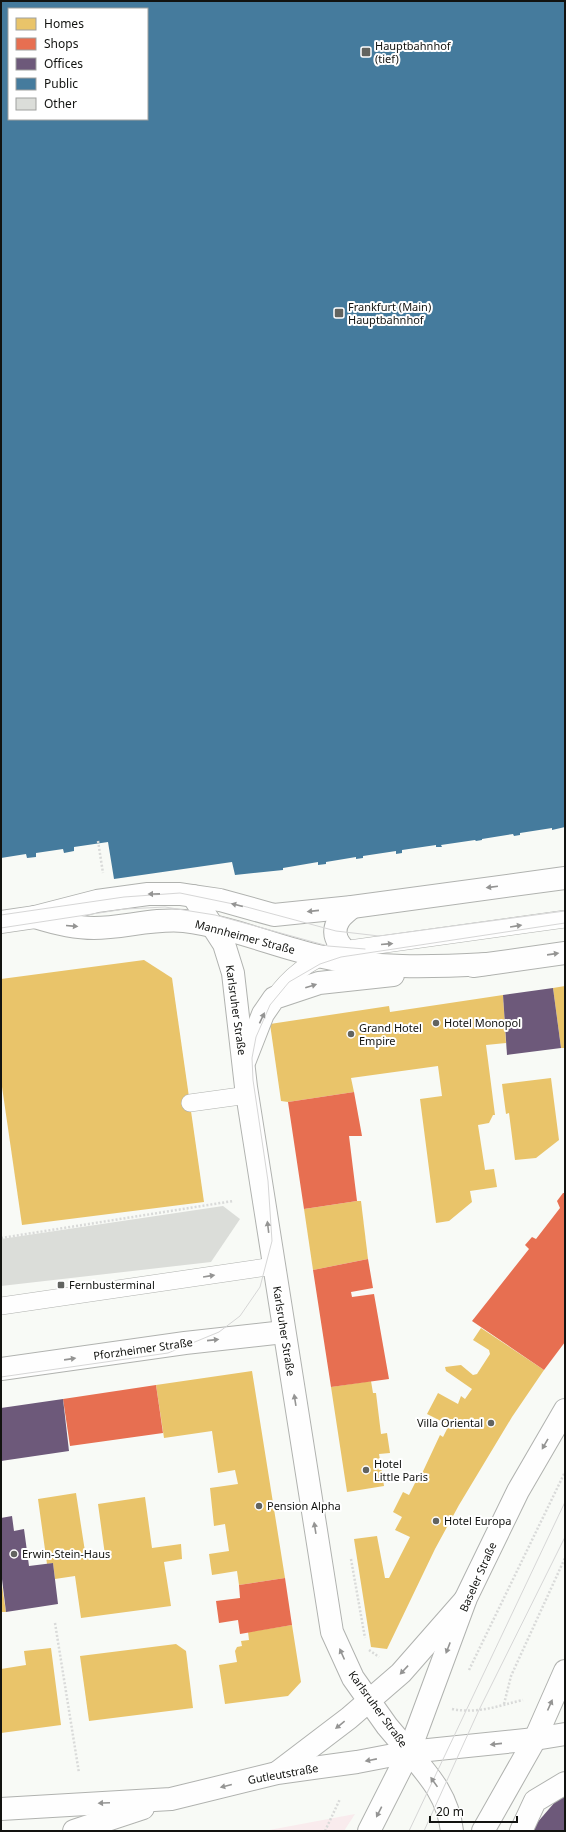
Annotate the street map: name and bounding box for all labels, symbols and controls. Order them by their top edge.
legend [8,8,148,120]
text: Homes [44,15,84,32]
text: Shops [44,35,79,52]
place label: Hauptbahnhof (tief) [375,38,452,66]
marker: Hauptbahnhof (tief) [360,46,372,58]
text: Offices [44,55,83,72]
text: Public [44,75,78,92]
text: Other [44,95,77,112]
place label: Frankfurt (Main) Hauptbahnhof [348,299,431,327]
marker: Frankfurt (Main) Hauptbahnhof [333,307,345,319]
one-way arrow [485,884,498,890]
one-way arrow [148,891,160,898]
one-way arrow [230,901,243,907]
one-way arrow [307,908,319,914]
street label: Mannheimer Straße [193,916,297,957]
one-way arrow [66,923,78,930]
one-way arrow [510,923,522,929]
one-way arrow [381,941,393,947]
one-way arrow [547,951,559,957]
street label: Karlsruher Straße [223,964,250,1056]
one-way arrow [305,983,317,989]
one-way arrow [259,1012,265,1023]
place label: Hotel Monopol [444,1015,521,1030]
marker: Hotel Monopol [431,1018,441,1028]
place label: Grand Hotel Empire [359,1020,422,1048]
marker: Grand Hotel Empire [346,1029,356,1039]
one-way arrow [265,1221,271,1233]
one-way arrow [203,1273,215,1279]
place label: Fernbusterminal [69,1277,155,1292]
marker: Fernbusterminal [56,1280,66,1290]
street label: Karlsruher Straße [270,1285,299,1377]
street label: Pforzheimer Straße [92,1334,194,1363]
one-way arrow [207,1337,219,1343]
one-way arrow [64,1356,77,1362]
one-way arrow [292,1393,298,1406]
place label: Villa Oriental [417,1415,483,1430]
marker: Villa Oriental [486,1418,496,1428]
one-way arrow [542,1438,549,1449]
place label: Hotel Little Paris [374,1456,428,1484]
marker: Hotel Little Paris [361,1465,371,1475]
place label: Pension Alpha [267,1498,341,1513]
marker: Pension Alpha [254,1501,264,1511]
place label: Hotel Europa [444,1513,512,1528]
marker: Hotel Europa [431,1516,441,1526]
one-way arrow [312,1522,318,1534]
street label: Baseler Straße [455,1540,500,1614]
place label: Erwin-Stein-Haus [22,1546,110,1561]
marker: Erwin-Stein-Haus [9,1549,19,1559]
one-way arrow [444,1642,450,1654]
one-way arrow [339,1649,345,1660]
one-way arrow [400,1665,409,1674]
street label: Karlsruher Straße [346,1667,411,1750]
one-way arrow [548,1699,554,1711]
one-way arrow [334,1721,345,1729]
one-way arrow [490,1741,502,1747]
one-way arrow [365,1757,377,1763]
street label: Gutleutstraße [246,1760,319,1787]
one-way arrow [430,1777,438,1787]
one-way arrow [220,1783,232,1789]
scale bar [430,1798,517,1824]
one-way arrow [97,1800,110,1806]
text: 20 m [436,1803,464,1820]
one-way arrow [375,1806,382,1817]

